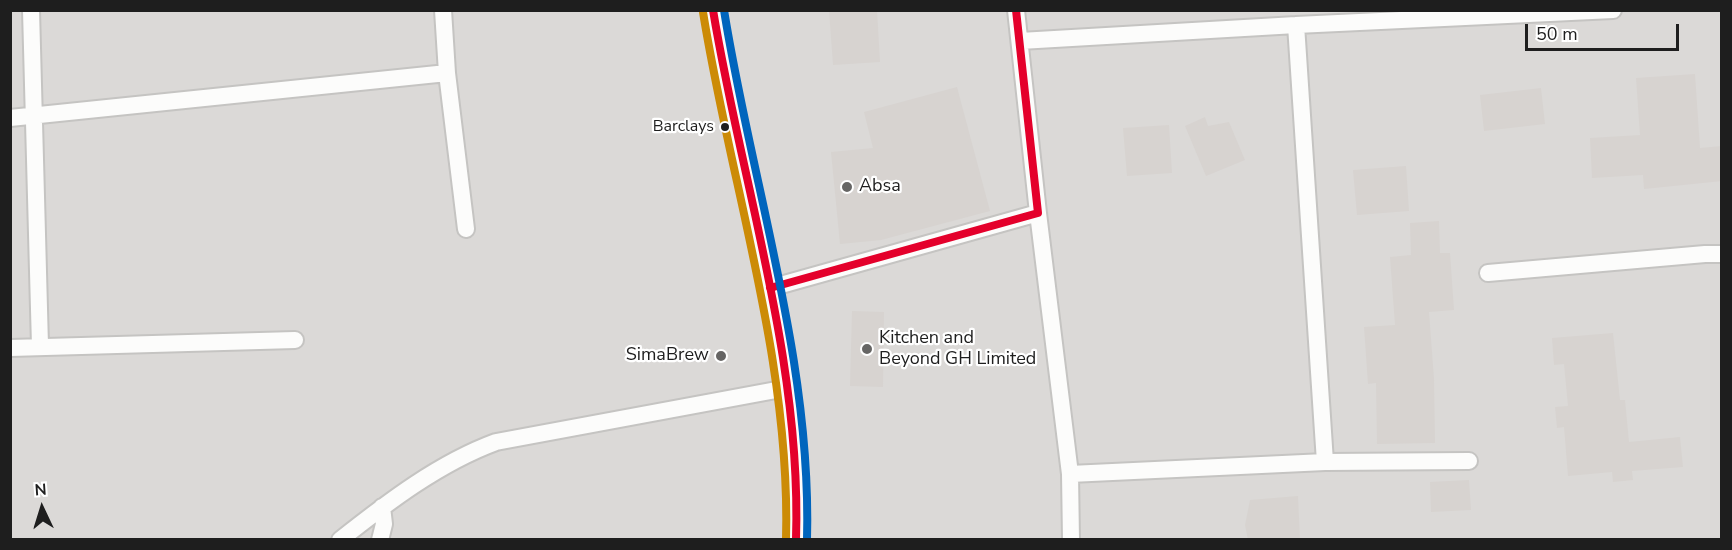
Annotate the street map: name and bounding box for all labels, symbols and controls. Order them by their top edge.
scale bar [1528,12,1682,50]
text: 50 m [1536,22,1578,46]
place label: Barclays [653,117,714,137]
marker: Barclays [719,121,731,133]
place label: Absa [859,176,901,198]
marker: Absa [840,180,854,194]
place label: Kitchen and Beyond GH Limited [879,328,1036,370]
marker: Kitchen and Beyond GH Limited [860,342,874,356]
place label: SimaBrew [626,345,709,367]
marker: SimaBrew [714,349,728,363]
north arrow [12,478,72,538]
text: N [34,479,47,501]

